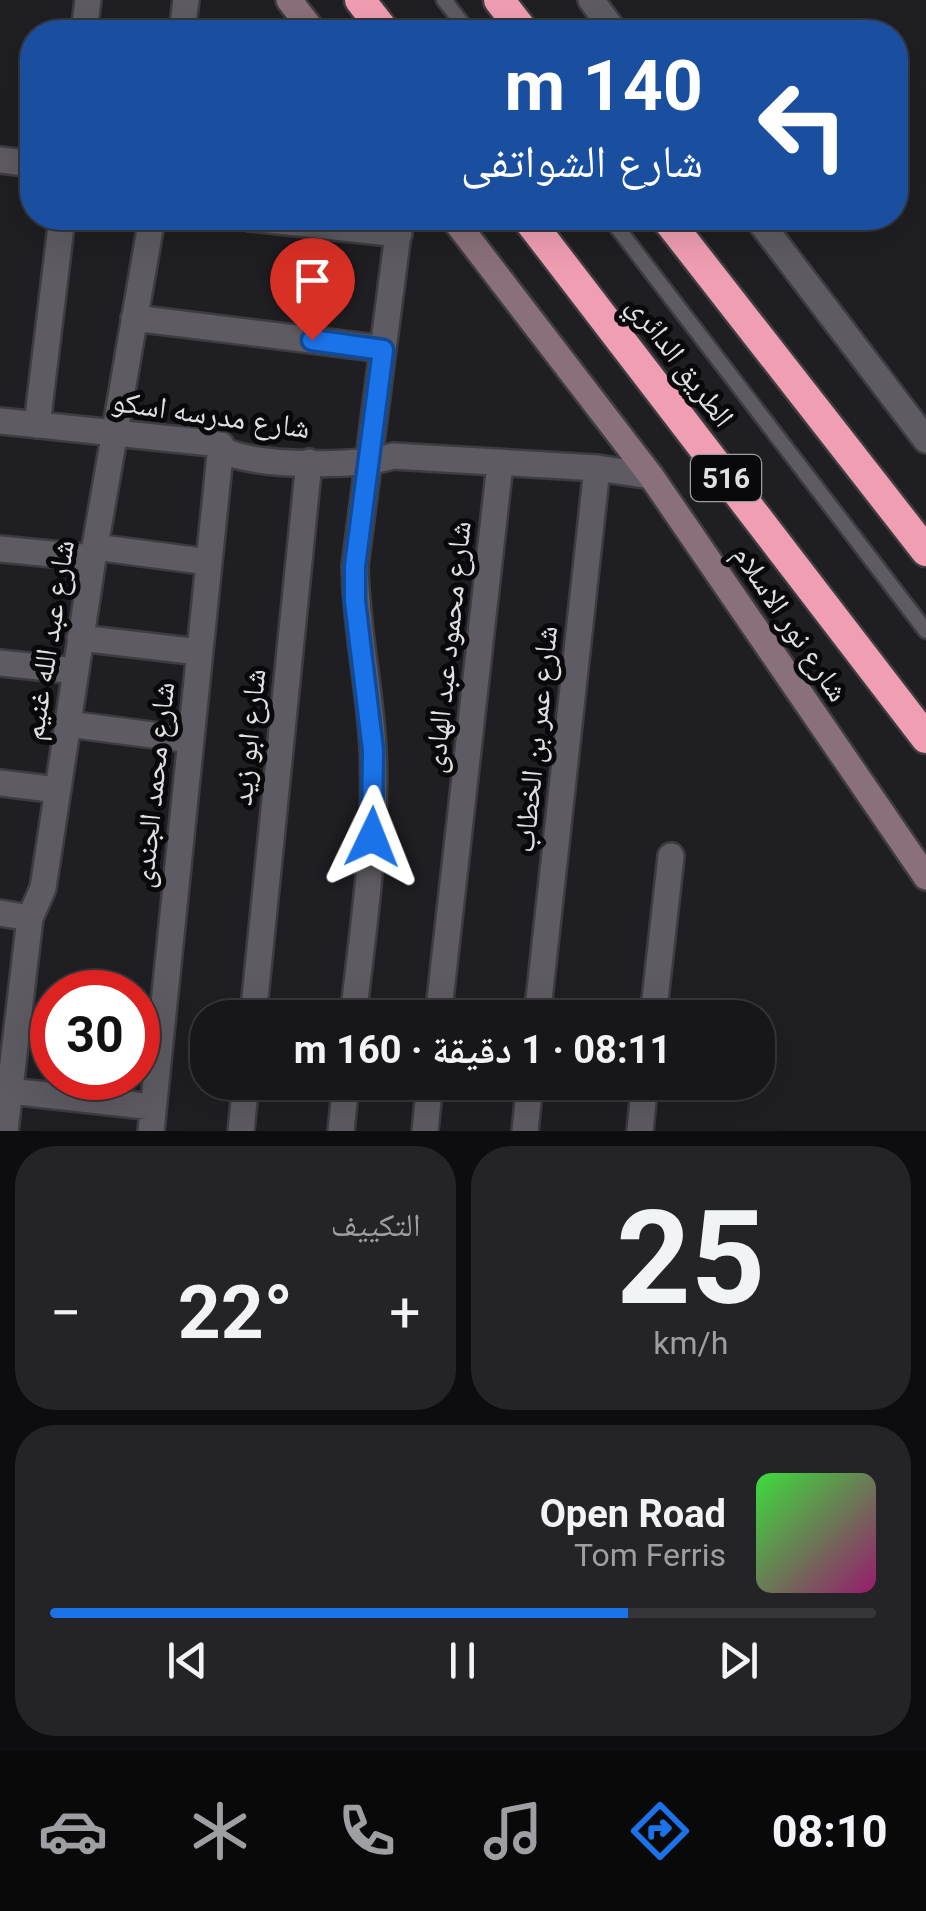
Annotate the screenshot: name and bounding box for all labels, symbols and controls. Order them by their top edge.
text: 140 m [504,45,703,127]
icon: left [738,60,868,190]
text: شارع الشواتفى [461,135,703,188]
pin [270,238,355,341]
icon: arrive [285,253,340,308]
street label: الطريق الدائري [615,288,742,438]
street label: شارع مدرسه اسكو [110,383,312,447]
road number: 516 [691,455,761,501]
street label: شارع محمود عبد الهادى [416,519,480,775]
street label: شارع عبد الله غنيم [15,537,84,743]
street label: شارع نور الاسلام [724,538,856,709]
street label: شارع عمر بن الخطاب [506,624,566,854]
street label: شارع ابو زيد [223,667,275,807]
street label: شارع محمد الجندى [125,680,183,890]
position arrow [320,785,424,889]
speed limit sign: 30 [30,970,160,1100]
text: 08:11 · 1 دقيقة · 160 m [294,1028,671,1072]
text: 25 [616,1182,765,1335]
text: التكييف [331,1206,421,1244]
text: 22° [178,1268,293,1356]
text: − [50,1281,81,1345]
text: + [389,1281,421,1345]
text: km/h [653,1324,728,1362]
text: Open Road [540,1492,726,1536]
text: Tom Ferris [574,1536,726,1574]
icon: previous [160,1633,215,1688]
icon: pause [435,1633,490,1688]
icon: next [711,1633,766,1688]
icon: car [38,1796,108,1866]
icon: climate [185,1796,255,1866]
icon: phone [332,1796,402,1866]
icon: music [478,1796,548,1866]
icon: directions [625,1796,695,1866]
text: 08:10 [772,1805,888,1858]

